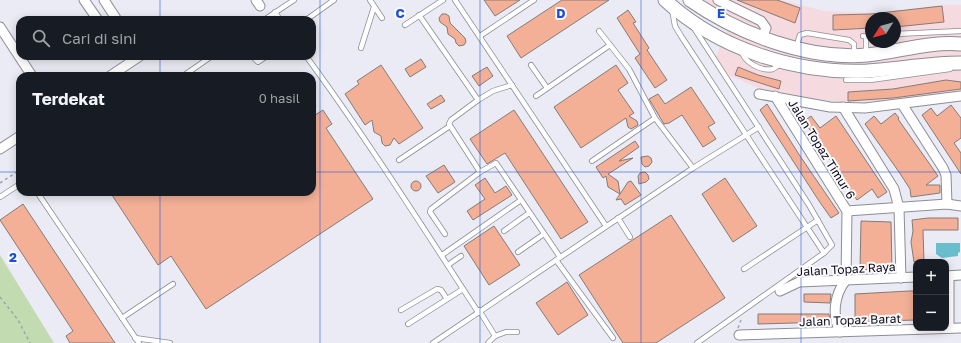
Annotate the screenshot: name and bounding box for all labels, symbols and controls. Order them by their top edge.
text: C [395,5,405,21]
text: D [556,5,566,21]
text: E [717,5,725,21]
north arrow [865,12,901,48]
search box [16,16,316,60]
icon: search [30,27,52,49]
text: Cari di sini [62,29,137,47]
text: Terdekat [32,88,105,109]
text: 0 hasil [259,90,300,106]
street label: Jalan Topaz Timur 6 [785,96,859,202]
text: 2 [9,249,17,265]
street label: Jalan Topaz Raya [796,259,896,279]
map controls [913,259,949,331]
button: + [913,259,949,295]
button: − [913,295,949,331]
street label: Jalan Topaz Barat [799,311,901,329]

